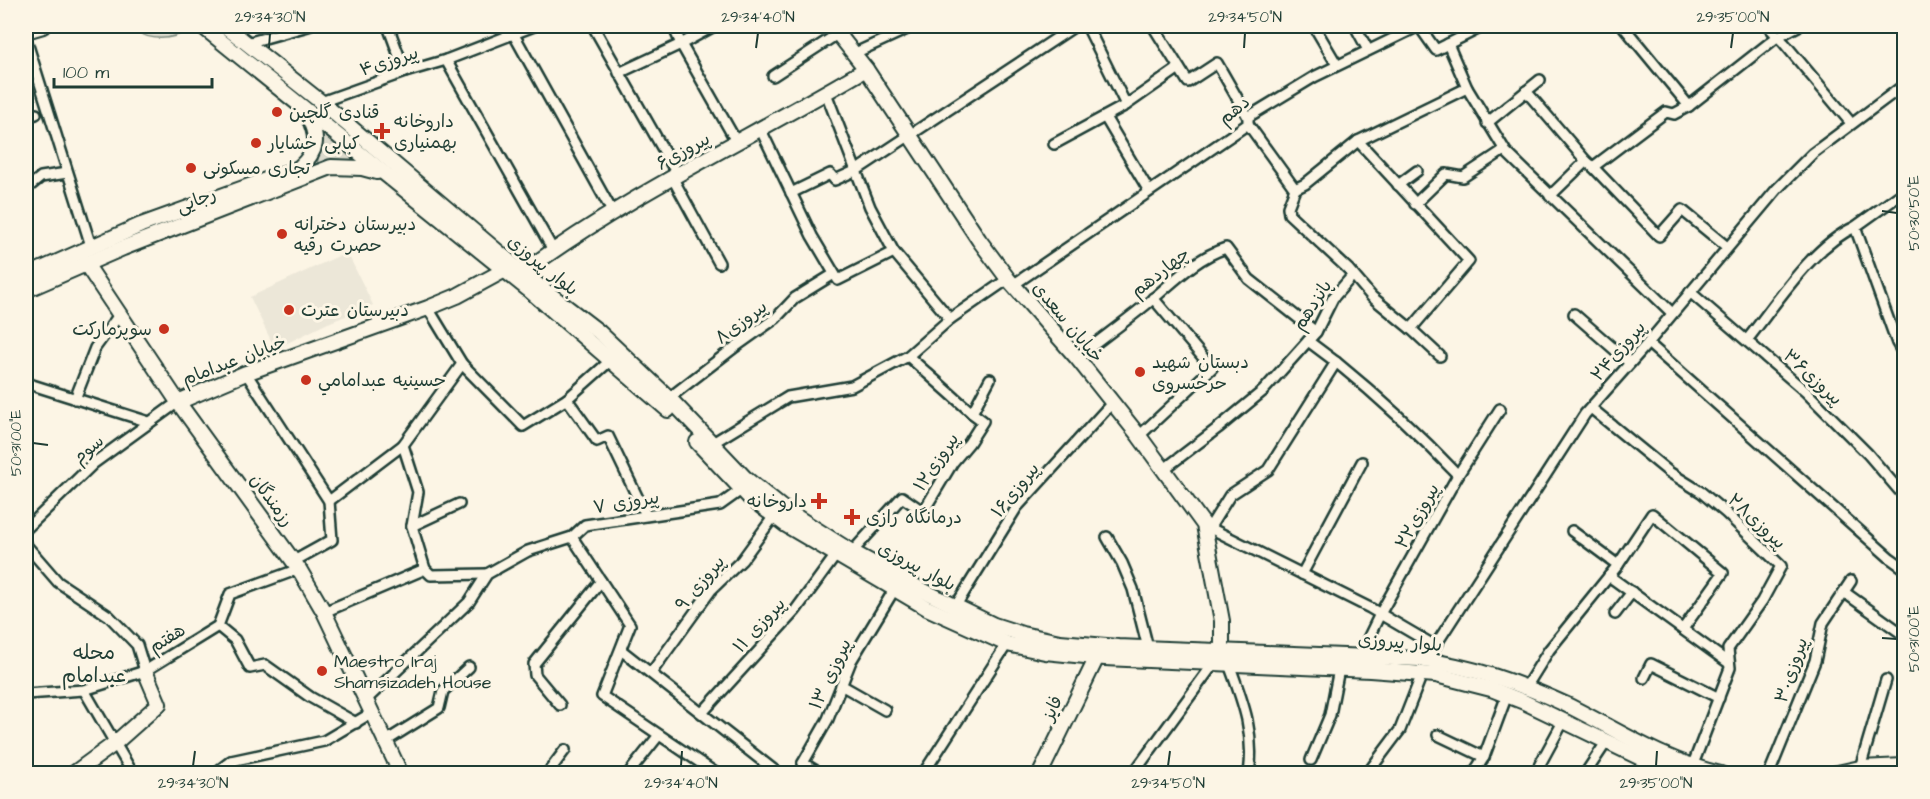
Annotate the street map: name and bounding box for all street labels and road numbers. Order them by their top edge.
street label: پیروزی۴ [357,40,422,83]
street label: دهم [1213,90,1256,132]
street label: پیروزی۶ [652,126,715,176]
street label: رجایی [173,182,220,219]
street label: بلوار پیروزی [502,229,583,302]
street label: چهاردهم [1126,241,1196,304]
street label: پانزدهم [1287,275,1339,336]
street label: خیابان سعدی [1026,277,1109,368]
street label: پیروزی۸ [710,294,773,350]
street label: پیروزی۲۴ [1585,316,1652,387]
street label: خیابان عبدامام [179,329,290,393]
street label: پیروزی۳۶ [1778,343,1848,411]
street label: پیروزی۱۲ [908,428,965,496]
street label: سوم [67,429,110,471]
street label: پیروزی۱۶ [985,457,1045,523]
street label: رزمندگان [244,469,299,532]
street label: پیروزی۲۲ [1389,479,1446,553]
street label: پیروزی ۷ [591,485,661,520]
street label: پیروزی۲۸ [1722,488,1791,555]
street label: بلوار پیروزی [874,536,960,597]
street label: پیروزی ۹ [670,550,731,616]
street label: پیروزی ۱۱ [727,592,791,658]
street label: هفتم [144,618,191,660]
street label: بلوار پیروزی [1357,627,1443,658]
street label: پیروزی۳۰ [1769,634,1814,706]
street label: پیروزی ۱۳ [803,635,858,714]
street label: فایز [1035,691,1069,727]

